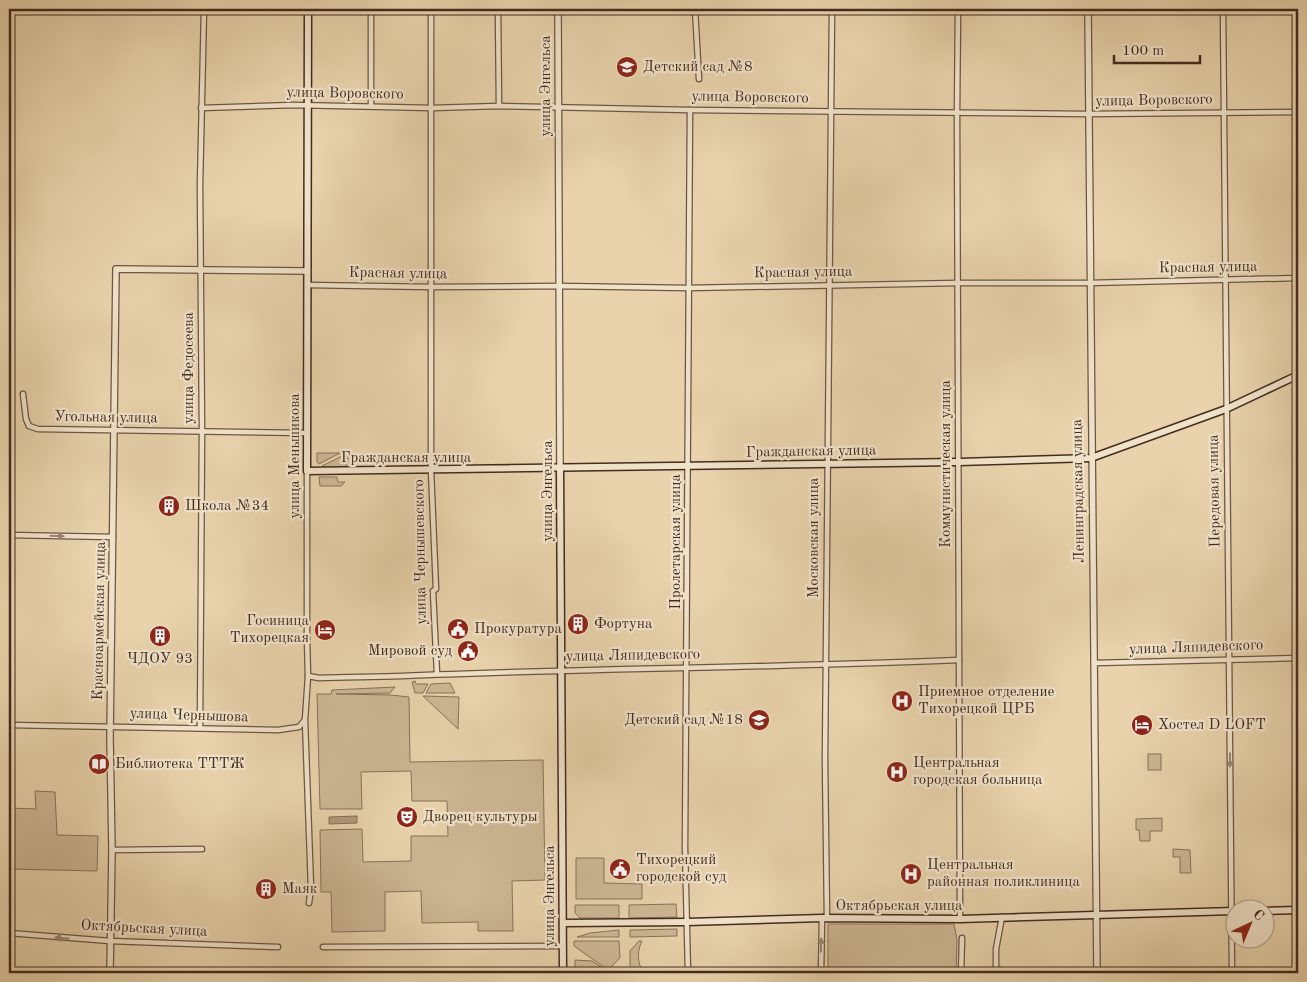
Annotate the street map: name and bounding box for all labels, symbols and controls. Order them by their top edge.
scale bar [1114,32,1201,64]
street label: улица Энгельса [539,35,554,137]
text: 100 m [1122,44,1164,59]
school or university icon: Детский сад №8 [615,55,639,79]
place label: Детский сад №8 [643,60,753,75]
street label: улица Воровского [286,85,404,103]
street label: улица Воровского [691,89,809,107]
street label: улица Воровского [1095,92,1213,110]
street label: Красная улица [1159,260,1258,276]
street label: Красная улица [754,265,853,281]
street label: Красная улица [349,266,448,282]
street label: улица Федосеева [182,312,197,424]
street label: Коммунистическая улица [939,380,954,548]
street label: улица Меньшикова [288,393,303,519]
street label: Угольная улица [54,410,158,426]
street label: Ленинградская улица [1070,418,1088,563]
street label: Передовая улица [1207,434,1223,548]
street label: улица Энгельса [541,440,556,542]
street label: Гражданская улица [746,443,877,461]
street label: Гражданская улица [341,451,472,466]
street label: Пролетарская улица [669,474,684,610]
street label: Московская улица [807,477,822,598]
street label: улица Чернышевского [412,479,430,625]
building icon: Школа №34 [157,494,181,518]
place label: Школа №34 [185,499,269,514]
one-way arrow [50,532,66,540]
street label: Красноармейская улица [91,541,109,701]
building icon: Фортуна [566,612,590,636]
place label: Госиница Тихорецкая [230,614,310,646]
public building icon: Прокуратура [446,617,470,641]
place label: Фортуна [594,617,653,632]
hotel icon: Госиница Тихорецкая [313,618,337,642]
place label: Прокуратура [474,622,562,637]
building icon: ЧДОУ 93 [148,624,172,648]
street label: улица Ляпидевского [1129,638,1263,658]
public building icon: Мировой суд [456,639,480,663]
place label: Мировой суд [368,644,453,659]
street label: улица Ляпидевского [566,647,700,665]
place label: ЧДОУ 93 [127,652,193,667]
place label: Приемное отделение Тихорецкой ЦРБ [918,685,1054,717]
hospital icon: Приемное отделение Тихорецкой ЦРБ [890,689,914,713]
street label: улица Чернышова [129,706,249,726]
school or university icon: Детский сад №18 [747,708,771,732]
place label: Детский сад №18 [625,713,743,728]
hotel icon: Хостел D LOFT [1130,713,1154,737]
place label: Хостел D LOFT [1158,718,1266,733]
library icon: Библиотека ТТТЖ [87,752,111,776]
one-way arrow [1226,752,1234,768]
place label: Центральная городская больница [913,756,1043,788]
place label: Библиотека ТТТЖ [115,757,245,772]
hospital icon: Центральная городская больница [885,760,909,784]
theatre icon: Дворец культуры [395,805,419,829]
place label: Дворец культуры [423,810,538,825]
street label: улица Энгельса [543,845,558,947]
place label: Тихорецкий городской суд [636,853,727,885]
public building icon: Тихорецкий городской суд [608,857,632,881]
place label: Центральная районная поликлиница [927,858,1081,890]
hospital icon: Центральная районная поликлиница [899,862,923,886]
building icon: Маяк [254,877,278,901]
place label: Маяк [282,882,318,897]
street label: Октябрьская улица [836,899,963,914]
north arrow [1224,900,1274,950]
text: С [1250,907,1267,924]
street label: Октябрьская улица [80,918,208,940]
one-way arrow [54,933,70,941]
one-way arrow [817,937,825,953]

